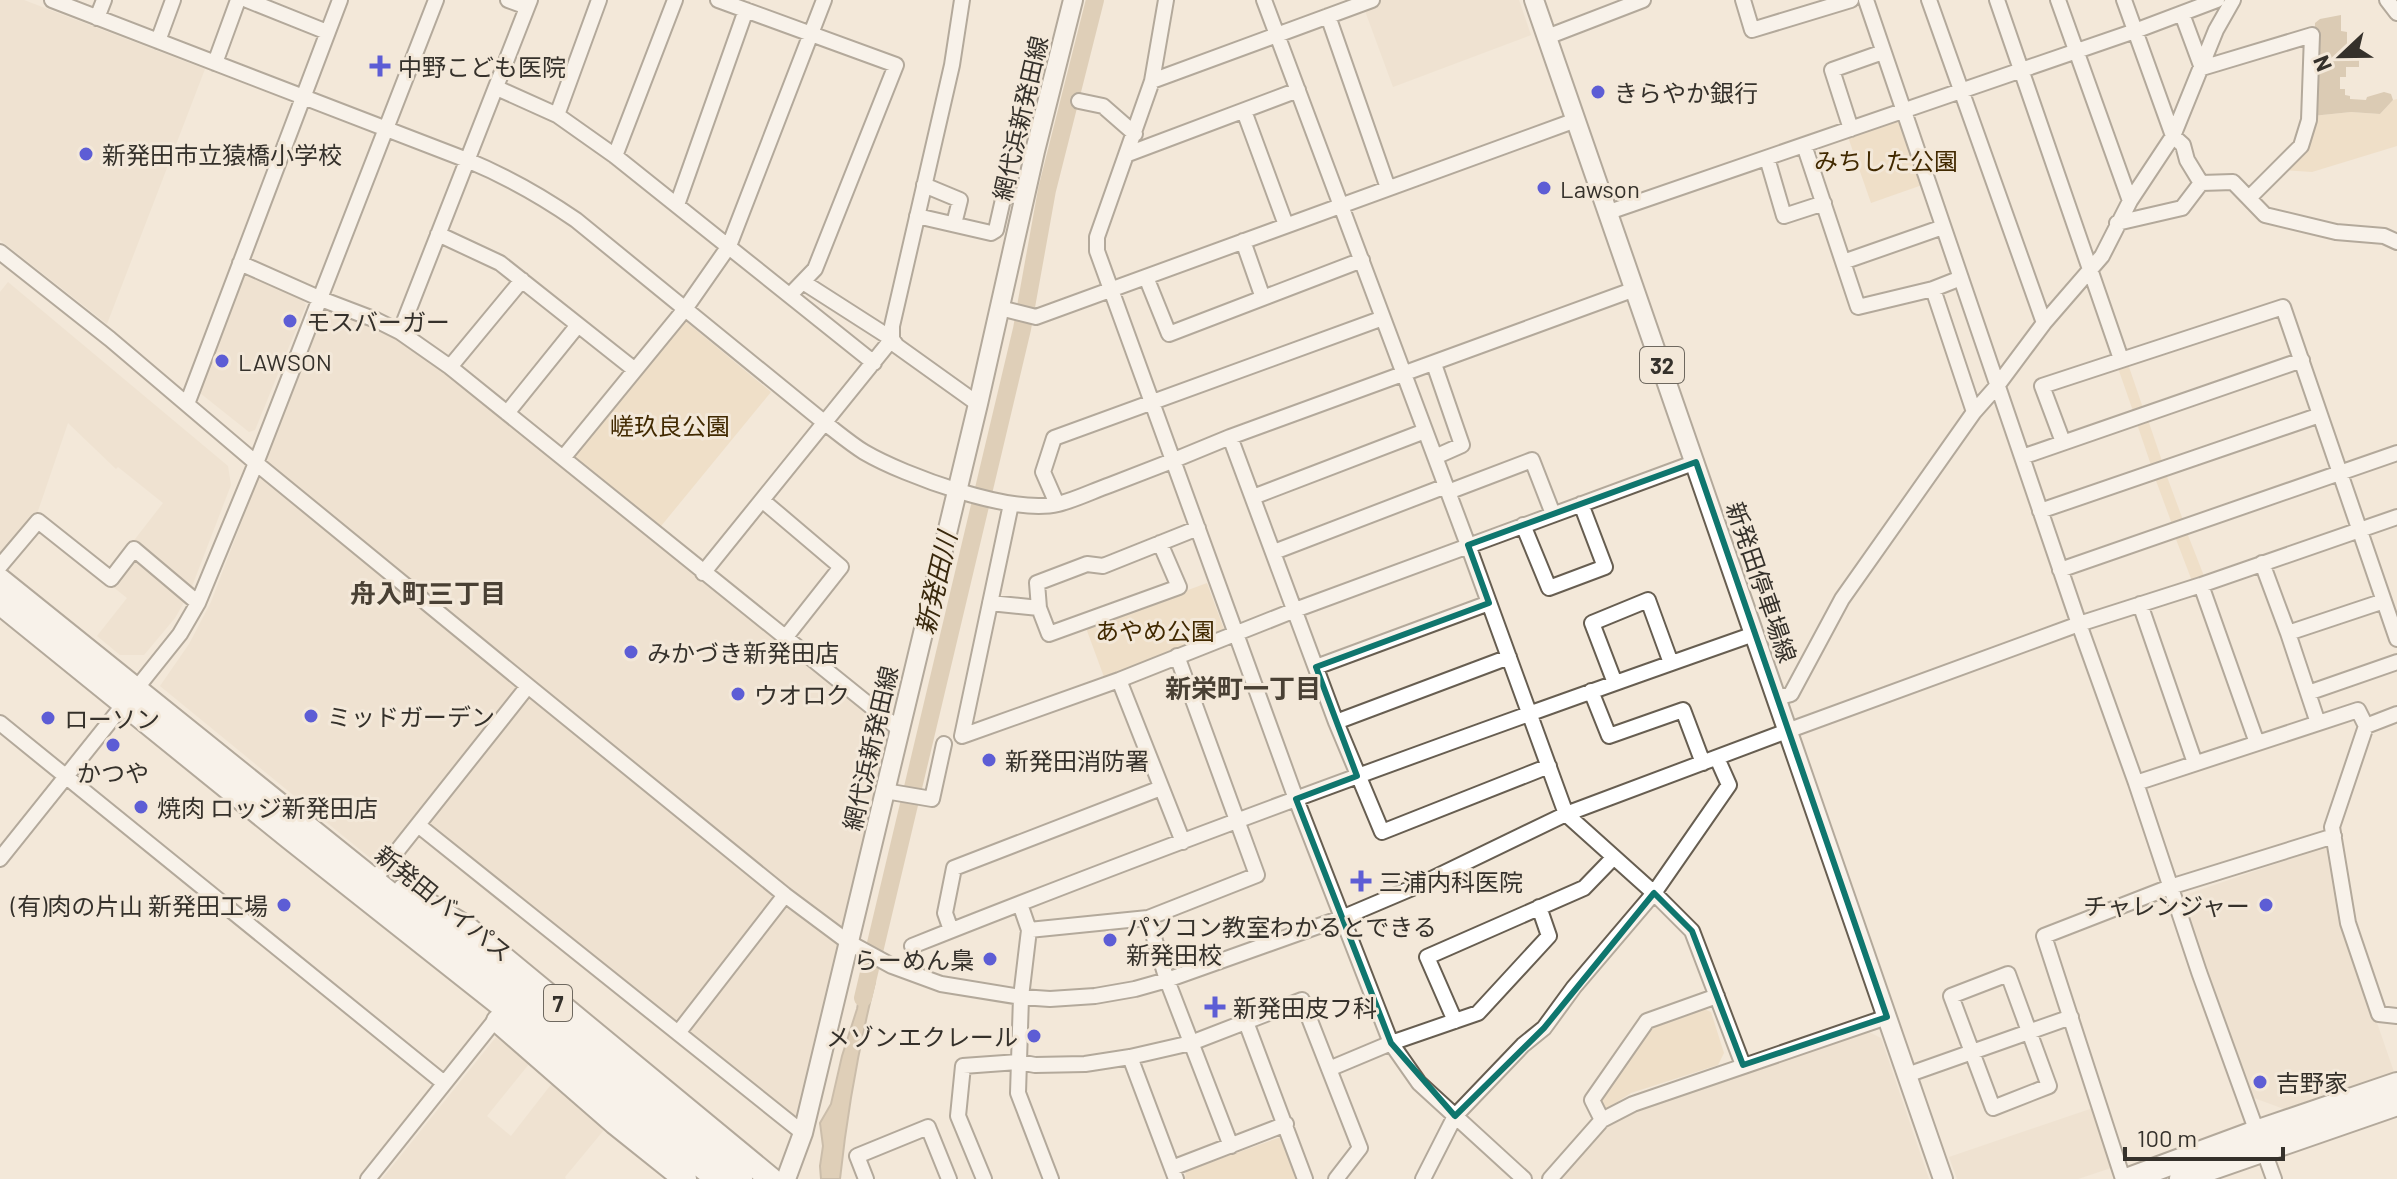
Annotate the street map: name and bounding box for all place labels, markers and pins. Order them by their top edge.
place label: 中野こども医院 [398,52,566,81]
marker: 中野こども医院 [369,55,391,77]
place label: きらやか銀行 [1614,78,1758,107]
marker: きらやか銀行 [1589,83,1607,101]
place label: 新発田市立猿橋小学校 [102,140,342,169]
marker: 新発田市立猿橋小学校 [77,145,95,163]
place label: Lawson [1560,174,1640,203]
marker: Lawson [1535,179,1553,197]
place label: モスバーガー [306,307,450,336]
marker: モスバーガー [281,312,299,330]
place label: LAWSON [238,347,332,376]
marker: LAWSON [213,352,231,370]
place label: みかづき新発田店 [647,638,839,667]
marker: みかづき新発田店 [622,643,640,661]
place label: ウオロク [754,680,850,709]
marker: ウオロク [729,685,747,703]
place label: ミッドガーデン [327,702,495,731]
place label: ローソン [64,704,160,733]
marker: ミッドガーデン [302,707,320,725]
marker: ローソン [39,709,57,727]
marker: かつや [104,736,122,754]
place label: 新発田消防署 [1005,746,1149,775]
marker: 新発田消防署 [980,751,998,769]
place label: かつや [77,758,149,787]
place label: 焼肉 ロッジ新発田店 [157,793,378,822]
marker: 焼肉 ロッジ新発田店 [132,798,150,816]
place label: 三浦内科医院 [1379,867,1523,896]
marker: 三浦内科医院 [1350,870,1372,892]
place label: (有)肉の片山 新発田工場 [10,891,268,920]
place label: チャレンジャー [2083,891,2250,920]
marker: (有)肉の片山 新発田工場 [275,896,293,914]
marker: チャレンジャー [2257,896,2275,914]
place label: パソコン教室わかるとできる 新発田校 [1126,912,1437,969]
marker: パソコン教室わかるとできる 新発田校 [1101,931,1119,949]
place label: らーめん梟 [854,945,974,974]
marker: らーめん梟 [981,950,999,968]
place label: 新発田皮フ科 [1233,993,1377,1022]
marker: 新発田皮フ科 [1204,996,1226,1018]
place label: メゾンエクレール [826,1022,1018,1051]
marker: メゾンエクレール [1025,1027,1043,1045]
place label: 吉野家 [2276,1068,2348,1097]
marker: 吉野家 [2251,1073,2269,1091]

